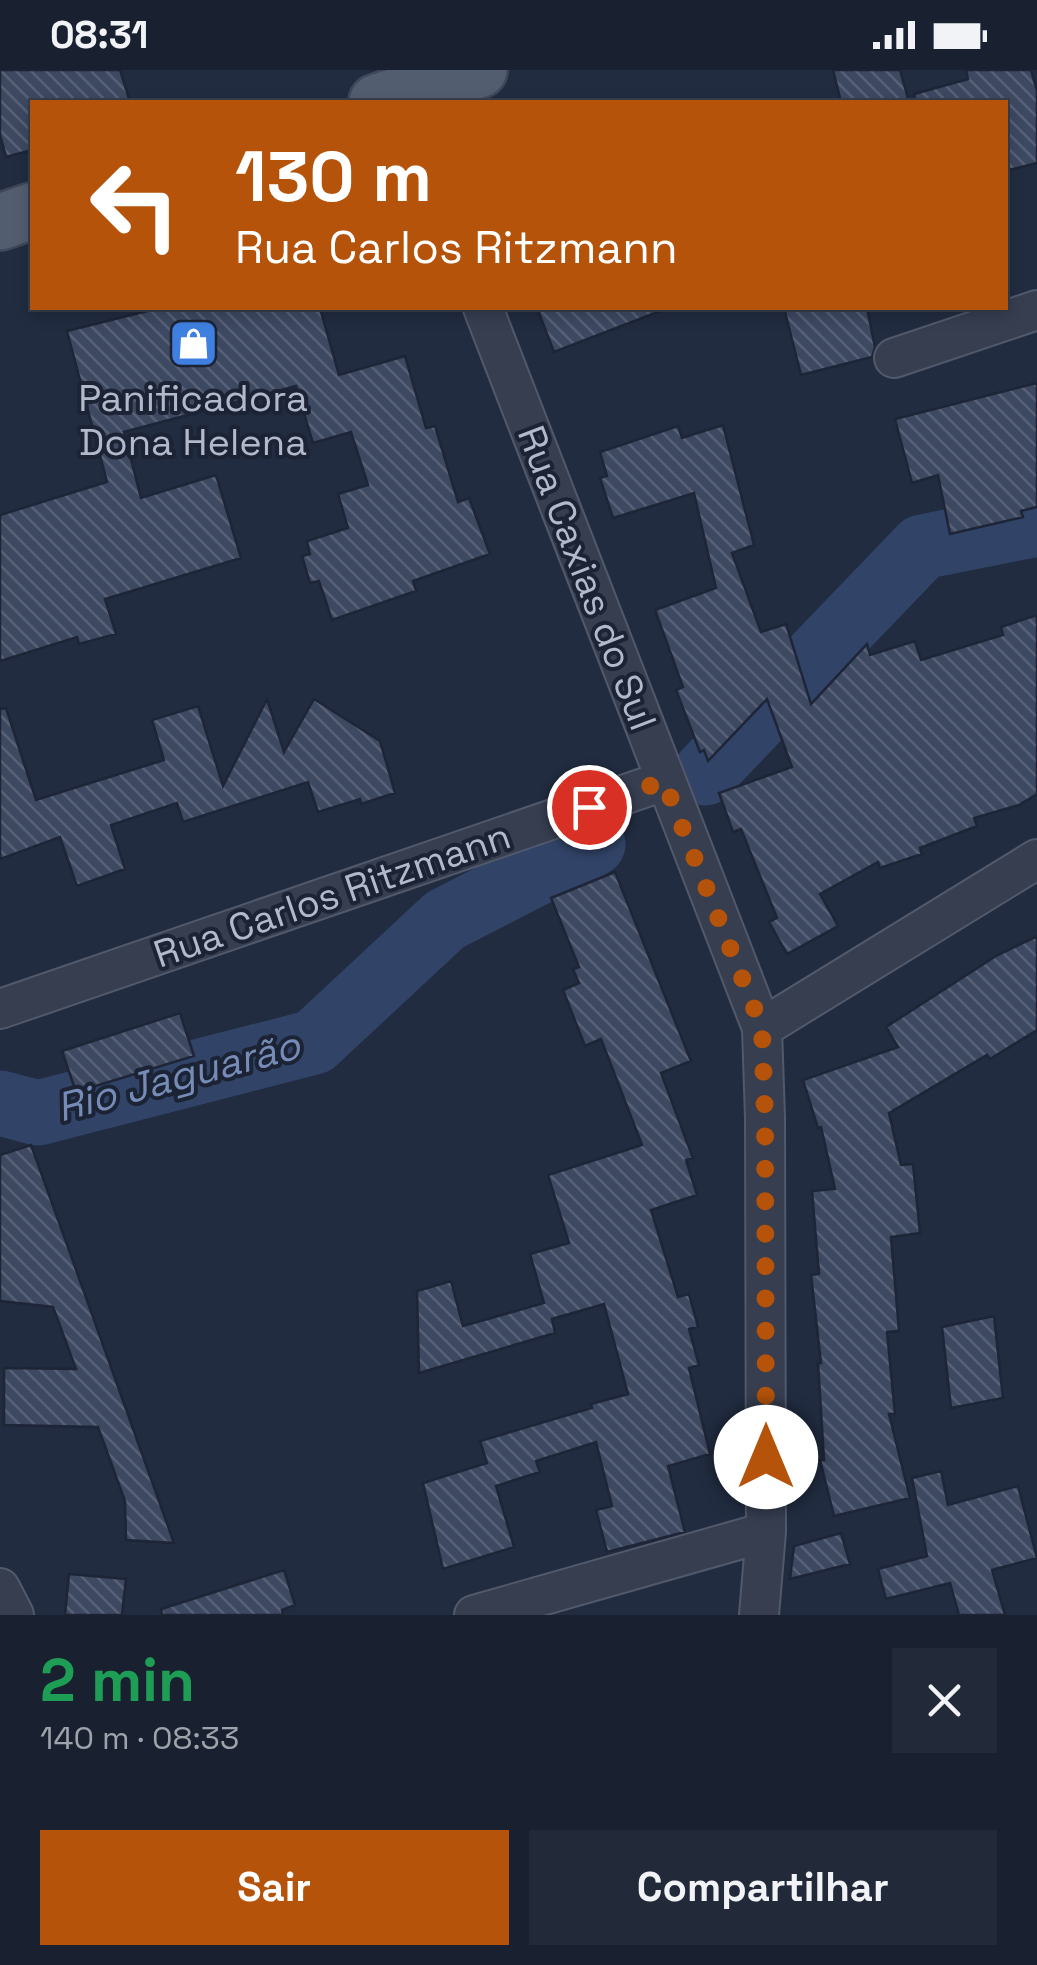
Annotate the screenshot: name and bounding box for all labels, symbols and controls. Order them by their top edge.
text: 08:31 [50,11,148,59]
text: 130 m [235,132,432,221]
icon: left [70,140,200,270]
text: Rua Carlos Ritzmann [235,219,678,276]
shop icon: Panificadora Dona Helena [167,318,219,370]
place label: Panificadora Dona Helena [78,374,308,466]
street label: Rua Caxias do Sul [507,419,667,737]
pin [547,765,632,850]
icon: arrive [562,780,617,835]
street label: Rua Carlos Ritzmann [148,811,516,979]
water label: Rio Jaguarão [51,1019,307,1133]
position arrow [714,1405,818,1509]
text: 2 min [40,1642,195,1719]
button: close [892,1648,997,1753]
text: 140 m · 08:33 [40,1718,239,1758]
button: Sair [40,1830,509,1945]
button: Compartilhar [529,1830,997,1945]

